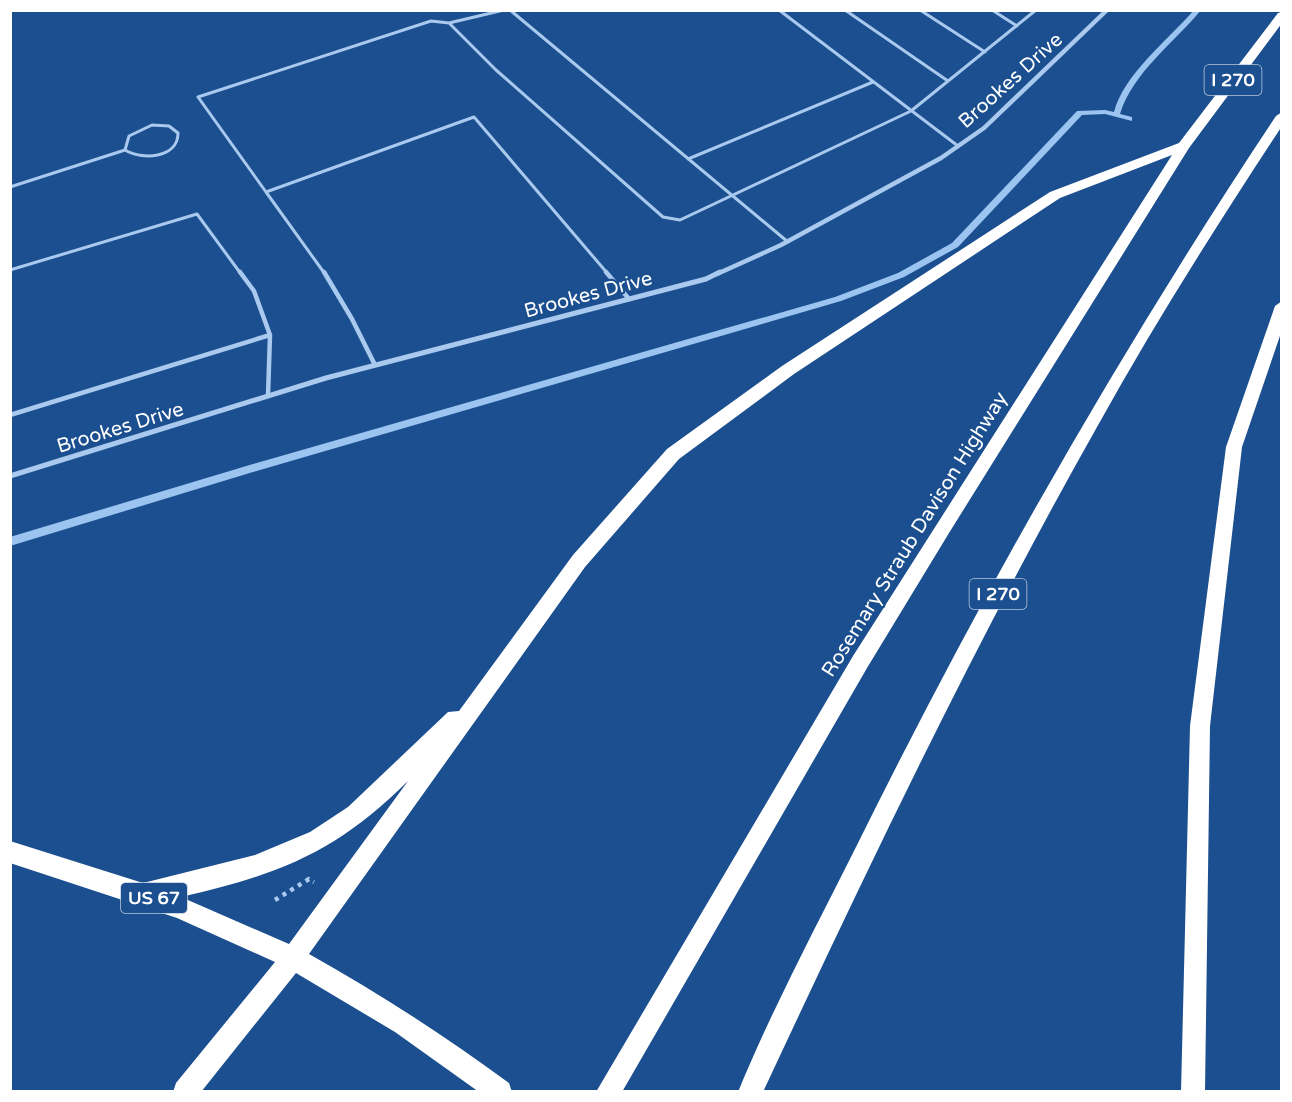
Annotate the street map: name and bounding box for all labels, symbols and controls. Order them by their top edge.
street label: Brookes Drive [954,28,1068,134]
road number: I 270 [1204,65,1262,95]
street label: Brookes Drive [522,266,655,324]
street label: Rosemary Straub Davison Highway [817,387,1013,681]
street label: Brookes Drive [54,397,187,459]
road number: I 270 [970,579,1026,609]
road number: US 67 [121,883,187,913]

